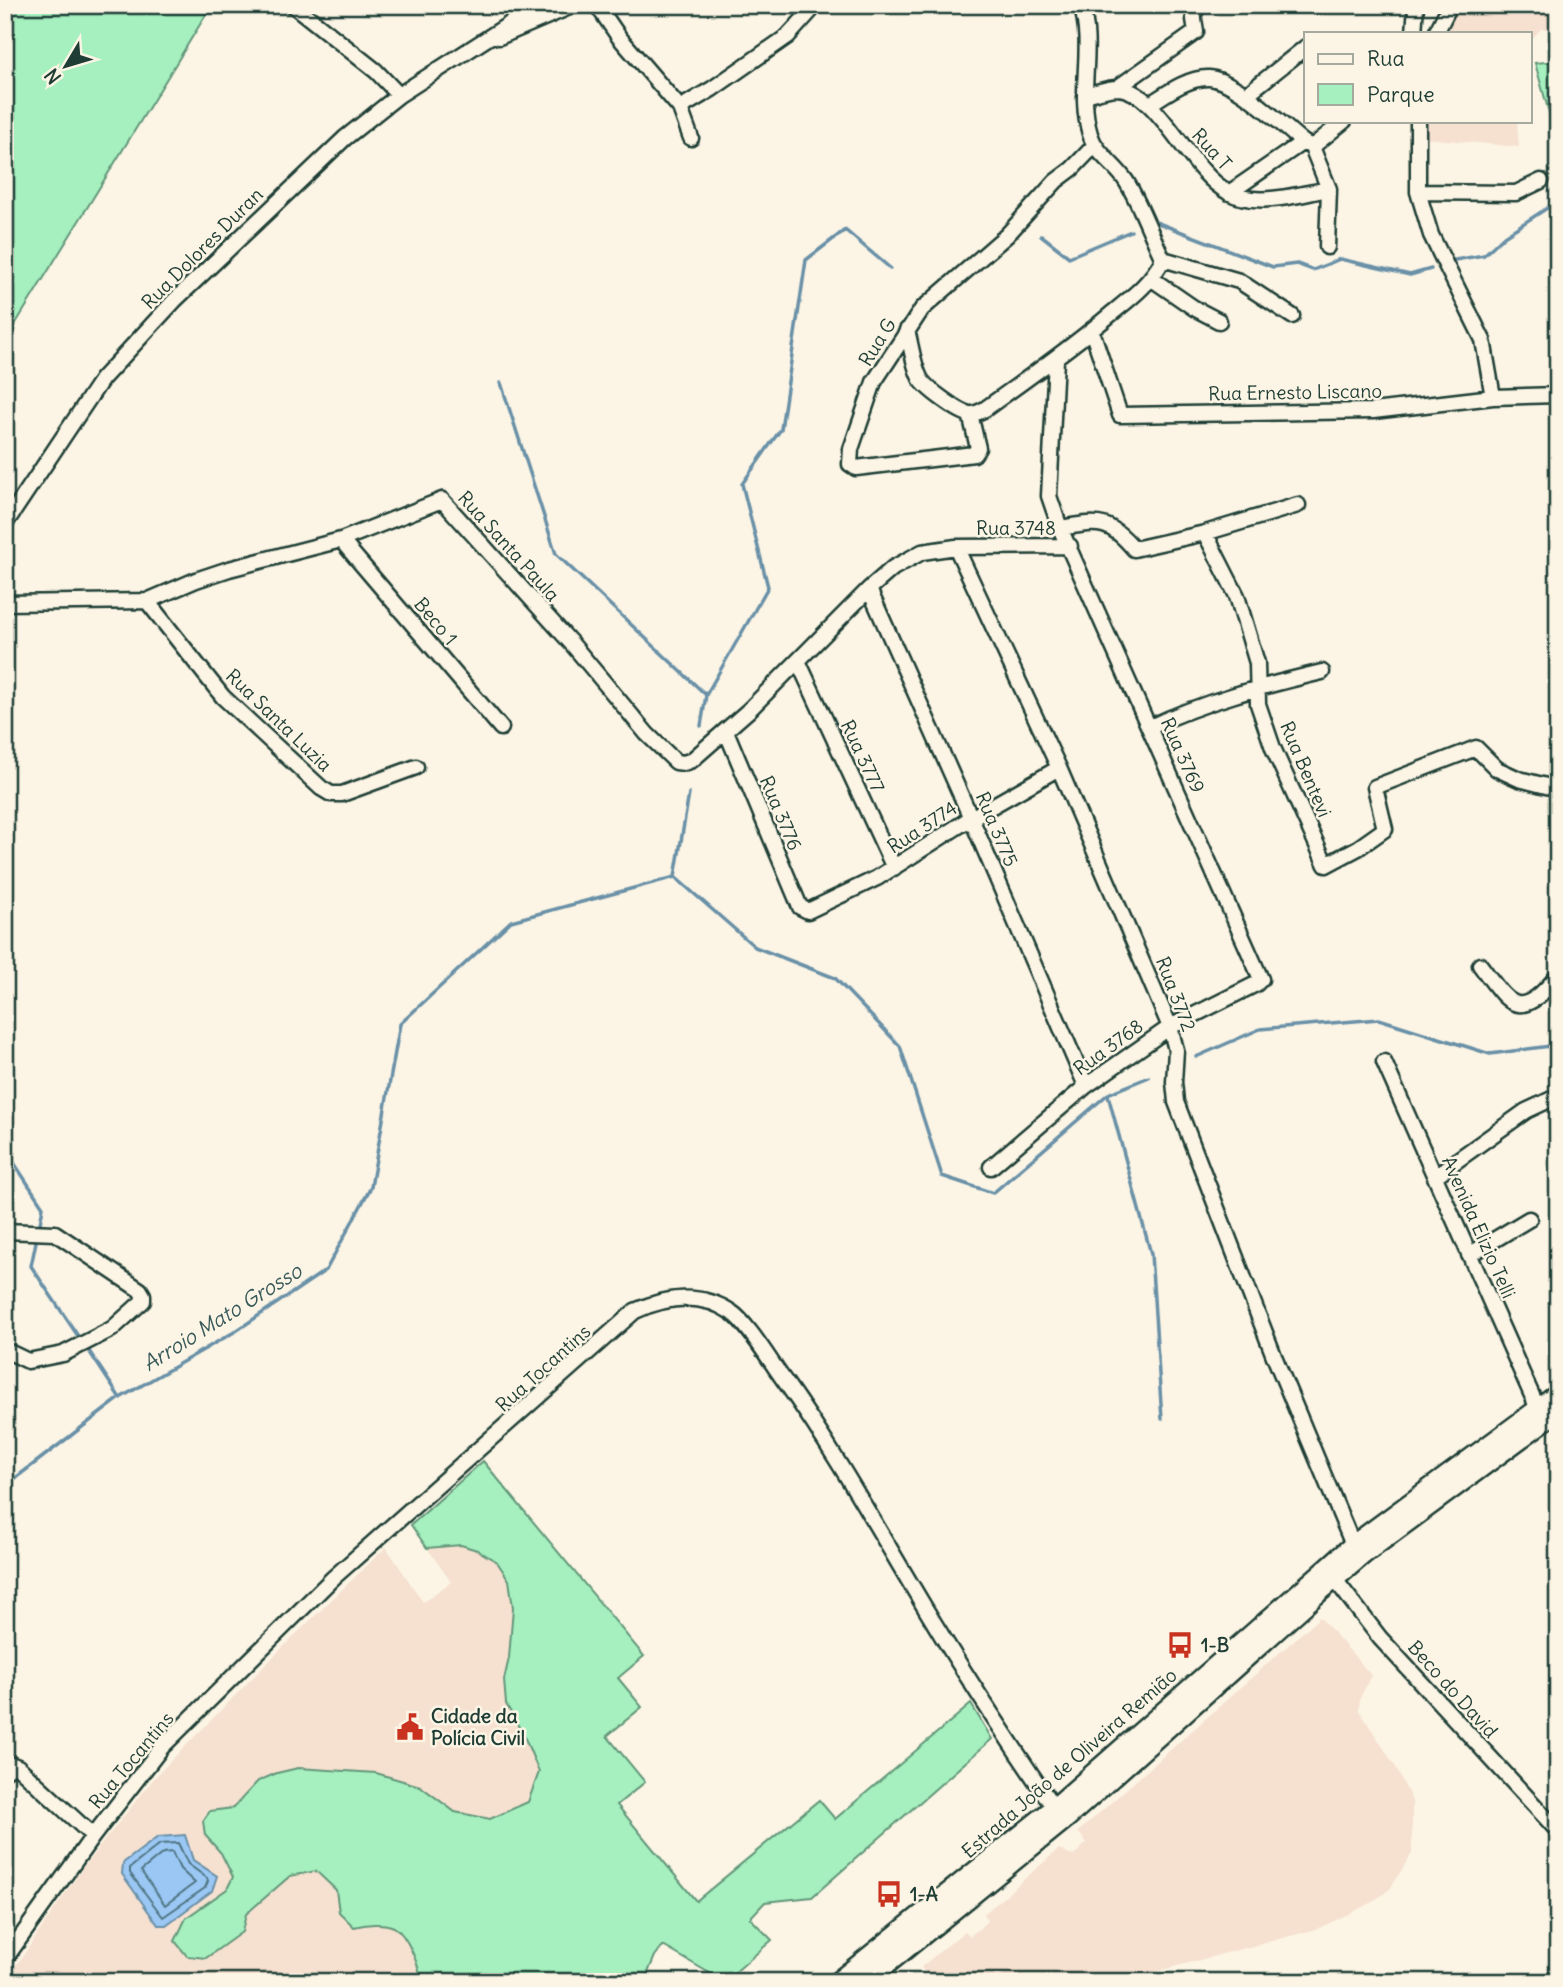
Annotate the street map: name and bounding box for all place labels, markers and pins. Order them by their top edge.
bus stop icon: 1-B [1165,1630,1195,1660]
place label: 1-B [1201,1633,1229,1657]
place label: Cidade da Polícia Civil [431,1704,525,1750]
public building icon: Cidade da Polícia Civil [395,1712,425,1742]
bus stop icon: 1-A [874,1879,904,1909]
place label: 1-A [910,1882,938,1906]

